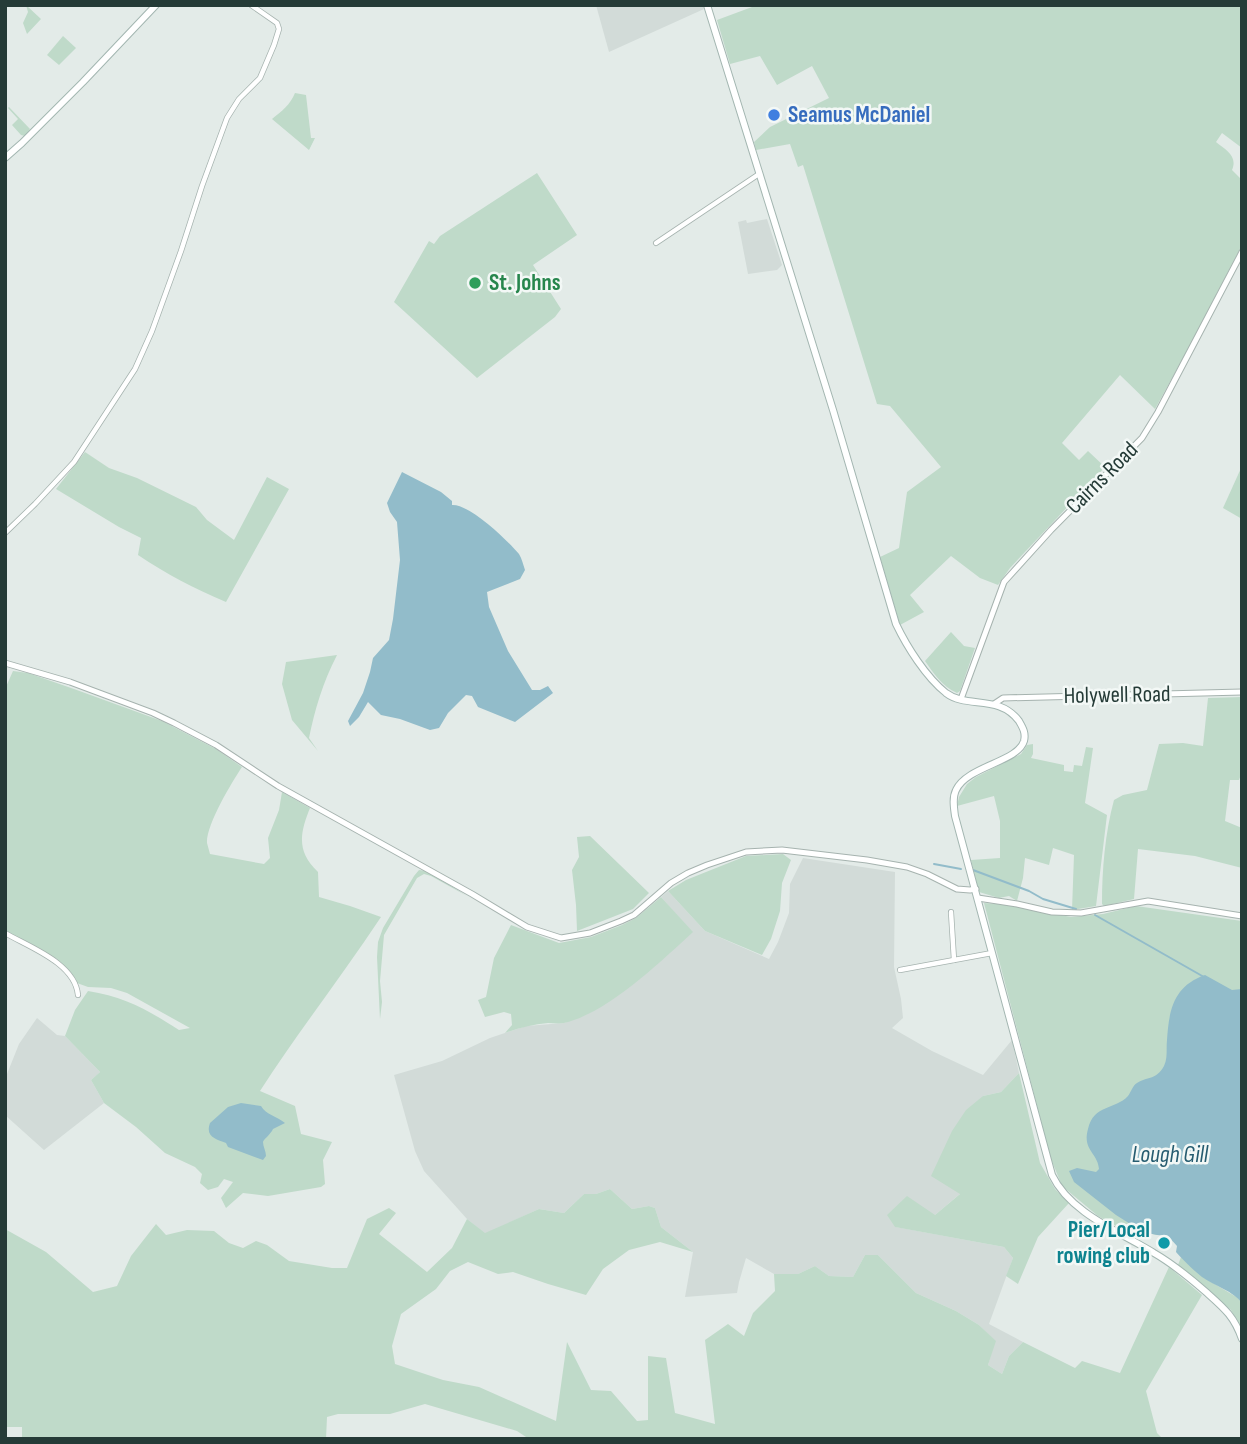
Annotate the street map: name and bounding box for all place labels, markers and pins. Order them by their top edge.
place label: Seamus McDaniel [788,101,930,129]
marker: Seamus McDaniel [766,107,782,123]
place label: St. Johns [489,269,561,297]
marker: St. Johns [467,275,483,291]
place label: Pier/Local rowing club [1057,1216,1150,1270]
marker: Pier/Local rowing club [1156,1235,1172,1251]

